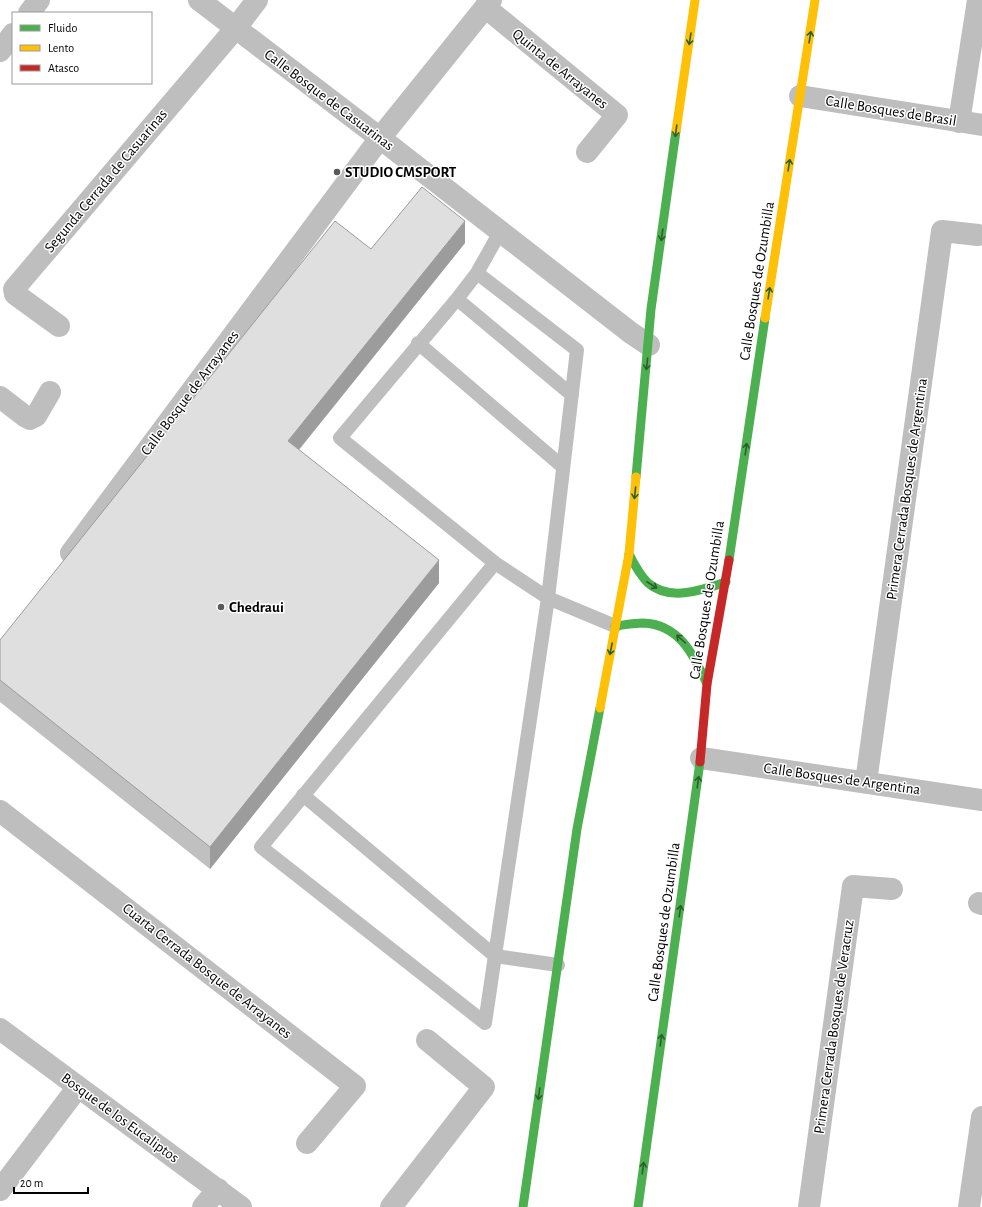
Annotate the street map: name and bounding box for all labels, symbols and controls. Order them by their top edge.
legend [12,12,152,84]
text: Fluido [48,22,77,34]
street label: Quinta de Arrayanes [509,26,611,112]
one-way arrow [806,30,814,43]
one-way arrow [686,32,694,45]
text: Lento [48,42,74,54]
street label: Calle Bosque de Casuarinas [262,47,396,153]
text: Atasco [48,62,79,74]
street label: Calle Bosques de Brasil [825,93,957,129]
street label: Segunda Cerrada de Casuarinas [42,107,170,255]
one-way arrow [672,124,680,137]
one-way arrow [785,159,793,172]
place label: STUDIO CMSPORT [345,165,457,180]
marker: STUDIO CMSPORT [332,167,342,177]
street label: Calle Bosques de Ozumbilla [737,200,777,361]
one-way arrow [658,228,666,241]
one-way arrow [765,287,773,300]
street label: Calle Bosque de Arrayanes [138,328,242,458]
one-way arrow [643,357,651,370]
street label: Primera Cerrada Bosques de Argentina [884,377,930,601]
one-way arrow [742,443,750,456]
one-way arrow [631,486,638,499]
street label: Calle Bosques de Ozumbilla [687,519,727,680]
one-way arrow [647,580,658,589]
place label: Chedraui [229,600,284,615]
marker: Chedraui [216,602,226,612]
one-way arrow [676,634,686,643]
one-way arrow [606,642,614,655]
street label: Calle Bosques de Argentina [763,761,921,797]
one-way arrow [694,776,702,789]
street label: Calle Bosques de Ozumbilla [645,841,683,1003]
street label: Cuarta Cerrada Bosque de Arrayanes [120,901,294,1041]
one-way arrow [676,905,684,918]
street label: Primera Cerrada Bosques de Veracruz [812,919,856,1135]
one-way arrow [657,1034,665,1047]
street label: Bosque de los Eucaliptos [58,1070,182,1166]
one-way arrow [535,1087,543,1100]
one-way arrow [639,1162,647,1175]
scale bar [14,1169,88,1195]
text: 20 m [20,1177,43,1189]

